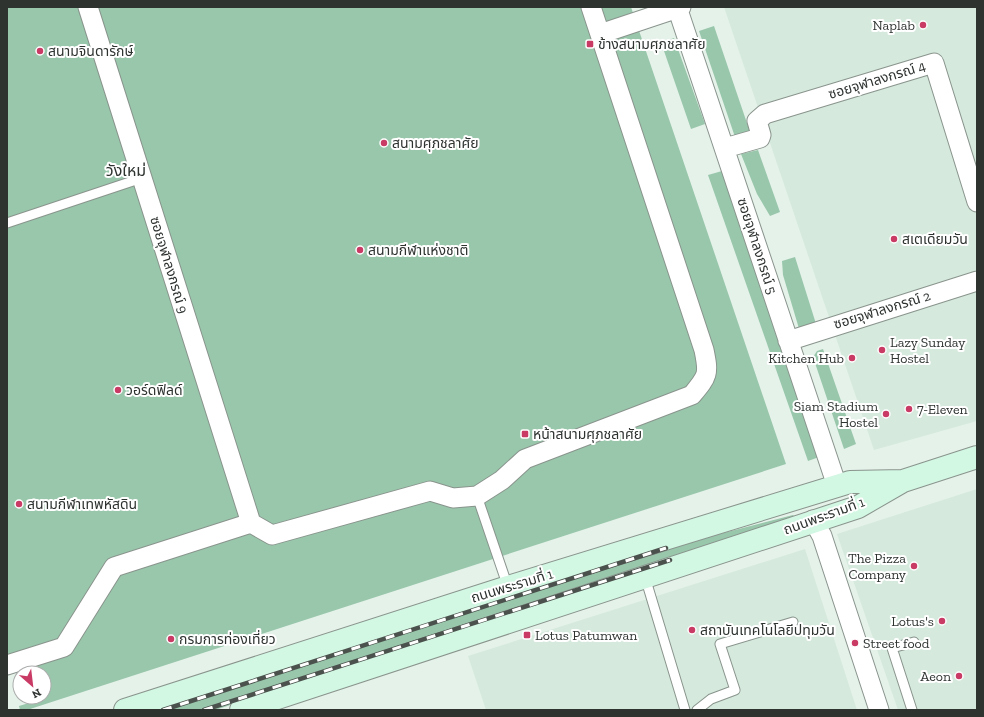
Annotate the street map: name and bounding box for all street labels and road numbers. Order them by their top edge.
street label: ซอยจุฬาลงกรณ์ 4 [826,57,928,103]
street label: ซอยจุฬาลงกรณ์ 5 [733,196,781,296]
street label: ซอยจุฬาลงกรณ์ 9 [146,214,192,316]
street label: ซอยจุฬาลงกรณ์ 2 [831,287,933,333]
street label: ถนนพระรามที่ 1 [780,491,867,539]
street label: ถนนพระรามที่ 1 [468,563,556,607]

